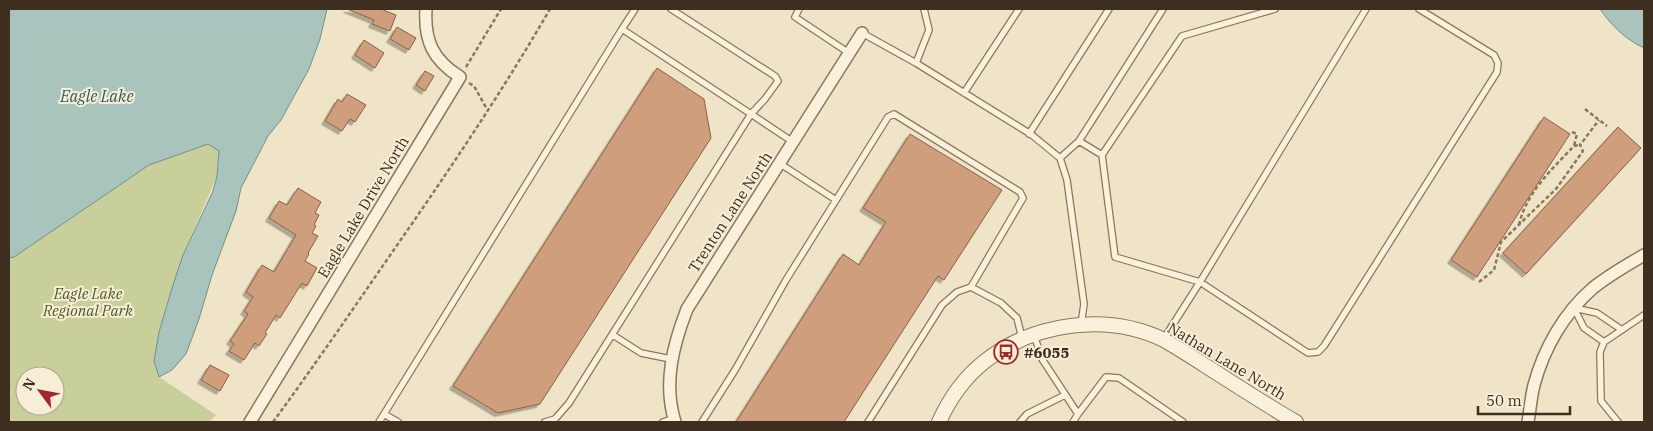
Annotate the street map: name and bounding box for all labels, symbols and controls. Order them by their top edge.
water label: Eagle Lake [59,86,134,106]
street label: Eagle Lake Drive North [313,133,413,281]
street label: Trenton Lane North [684,148,776,276]
park label: Eagle Lake Regional Park [42,284,133,320]
street label: Nathan Lane North [1164,318,1290,404]
bus stop icon: #6055 [993,339,1019,365]
place label: #6055 [1024,343,1070,362]
north arrow [15,366,65,416]
text: N [18,375,40,394]
scale bar [1478,384,1570,416]
text: 50 m [1486,391,1522,410]

